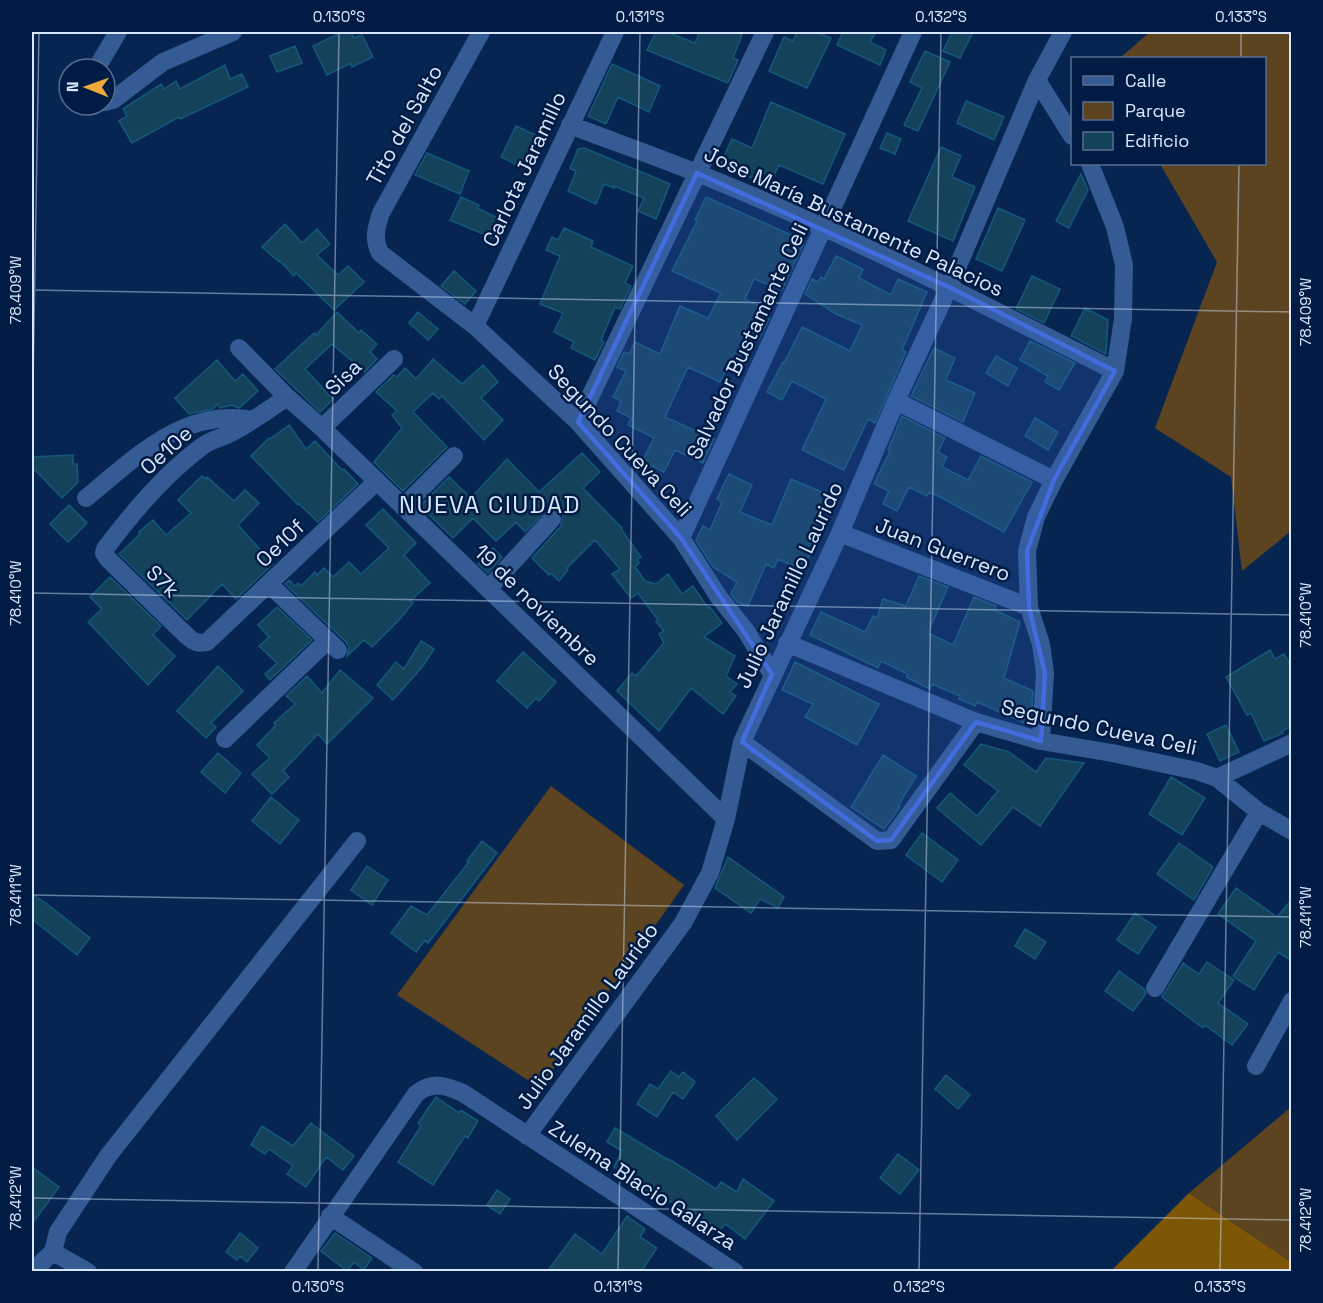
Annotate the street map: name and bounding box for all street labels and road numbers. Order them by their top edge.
street label: Tito del Salto [360,60,448,190]
street label: Carlota Jaramillo [476,87,572,251]
street label: Jose María Bustamente Palacios [700,140,1008,302]
street label: Salvador Bustamante Celi [680,218,814,464]
street label: Sisa [319,353,367,401]
street label: Segundo Cueva Celi [542,358,698,522]
street label: Oe10e [134,420,198,480]
street label: Julio Jaramillo Laurido [729,477,849,693]
street label: Juan Guerrero [872,511,1014,587]
street label: Oe10f [250,513,310,573]
street label: 19 de noviembre [469,538,605,672]
street label: S7k [141,559,185,603]
street label: Segundo Cueva Celi [999,693,1199,761]
street label: Julio Jaramillo Laurido [510,917,664,1115]
street label: Zulema Blacio Galarza [544,1114,742,1256]

